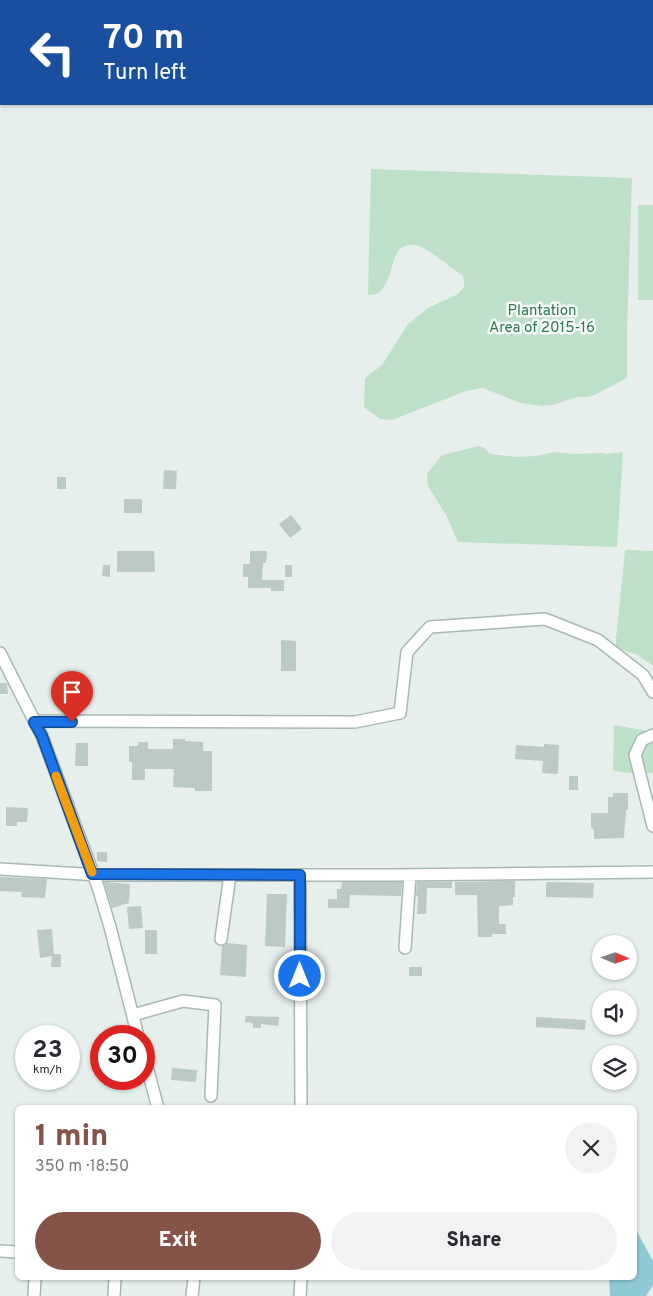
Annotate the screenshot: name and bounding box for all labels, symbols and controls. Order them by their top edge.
text: 70 m [103,17,184,61]
icon: left [20,20,85,85]
text: Turn left [103,60,186,87]
park label: Plantation Area of 2015-16 [489,302,595,338]
pin [51,671,93,722]
icon: arrive [58,678,86,706]
north arrow [592,935,638,980]
map controls [592,935,637,1090]
position arrow [273,949,325,1001]
button: sound [592,990,637,1035]
speed limit sign: 30 [90,1025,155,1090]
text: 23 [32,1035,63,1067]
button: layers [592,1045,637,1090]
text: km/h [33,1062,62,1078]
text: 1 min [35,1119,108,1156]
button: close [565,1122,617,1174]
text: 350 m · 18:50 [35,1157,129,1177]
button: Exit [35,1212,321,1270]
button: Share [331,1212,617,1270]

